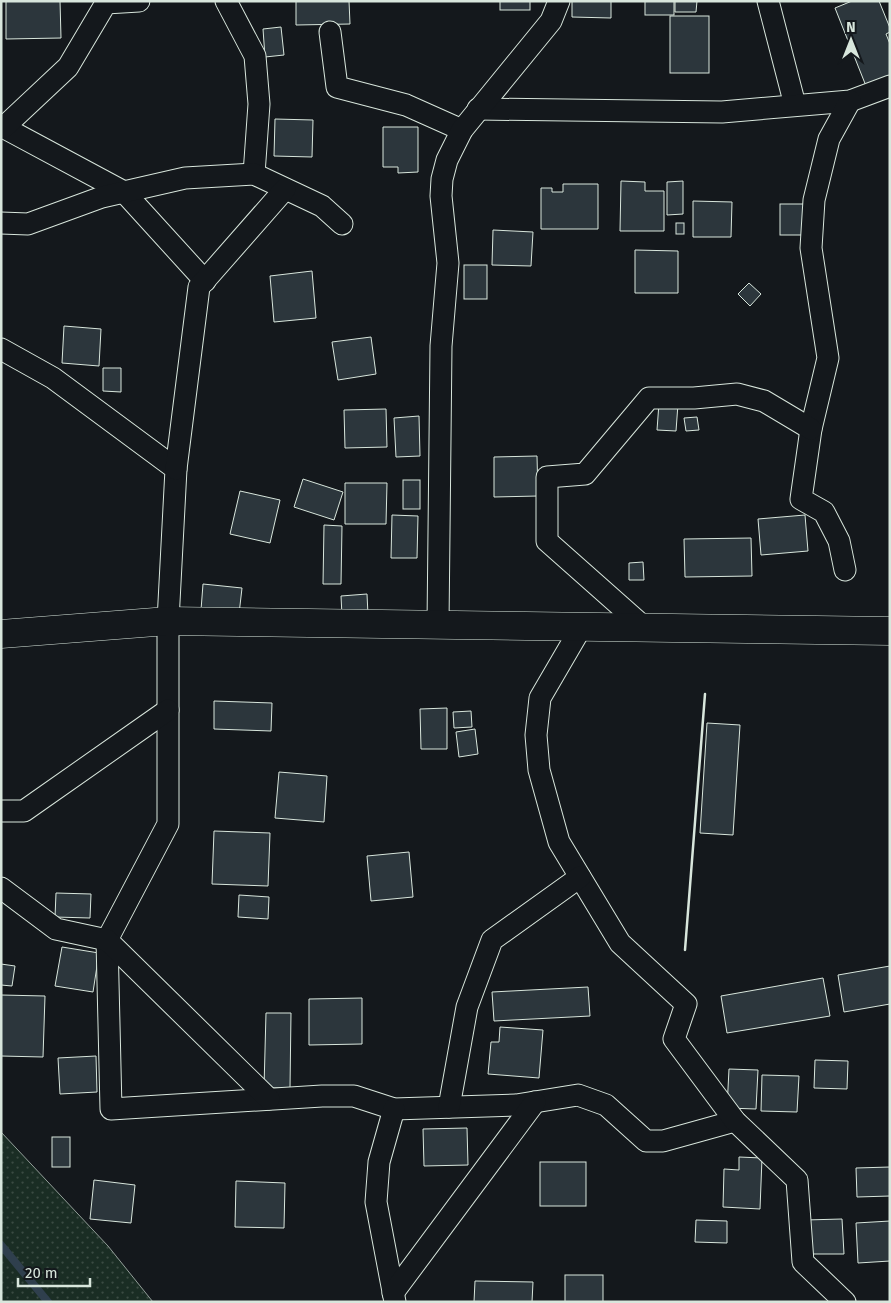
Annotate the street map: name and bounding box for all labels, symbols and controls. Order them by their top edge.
north arrow [826,15,876,65]
text: N [846,19,856,36]
scale bar [18,1256,90,1288]
text: 20 m [25,1264,58,1282]

